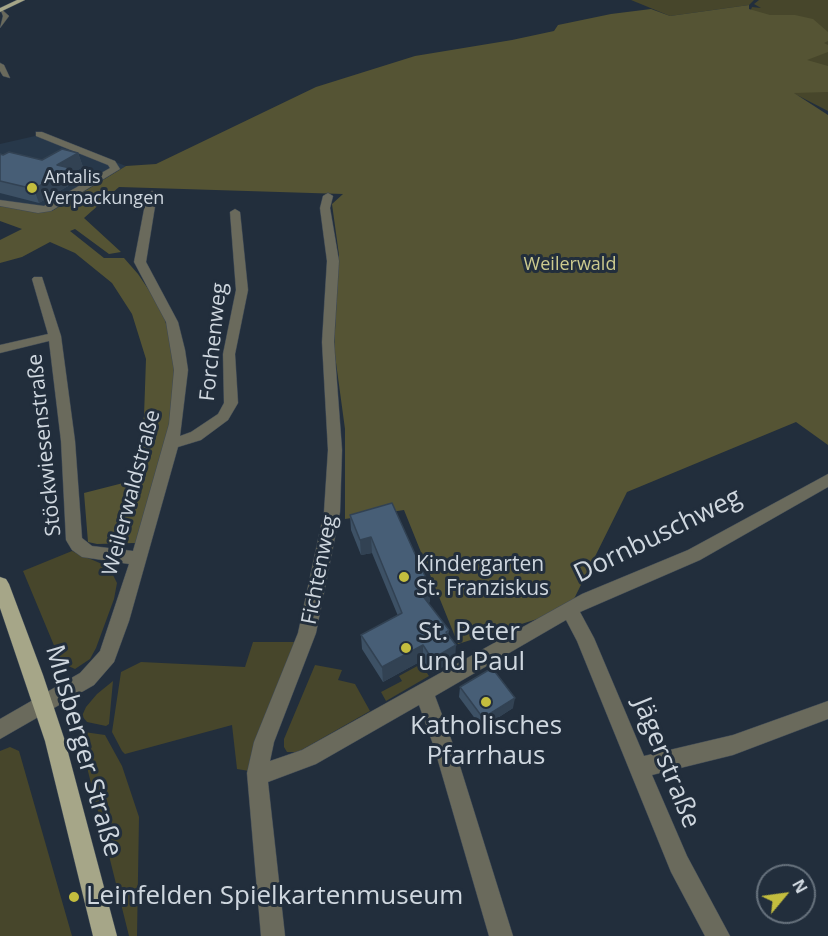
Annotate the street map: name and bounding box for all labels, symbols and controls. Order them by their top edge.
place label: Antalis Verpackungen [44,167,164,210]
marker: Antalis Verpackungen [25,181,39,195]
park label: Weilerwald [524,254,616,276]
street label: Forchenweg [195,281,233,403]
street label: Stöckwiesenstraße [23,352,67,538]
street label: Weilerwaldstraße [98,407,166,579]
street label: Dornbuschweg [569,482,747,590]
street label: Fichtenweg [297,513,343,627]
place label: Kindergarten St. Franziskus [416,552,549,602]
marker: Kindergarten St. Franziskus [397,570,411,584]
place label: St. Peter und Paul [418,617,525,678]
marker: St. Peter und Paul [399,641,413,655]
street label: Musberger Straße [38,642,128,860]
street label: Jägerstraße [626,693,706,833]
marker: Katholisches Pfarrhaus [479,695,493,709]
place label: Katholisches Pfarrhaus [410,711,562,772]
north arrow [756,864,816,924]
text: N [787,875,813,897]
place label: Leinfelden Spielkartenmuseum [86,881,463,913]
marker: Leinfelden Spielkartenmuseum [67,890,81,904]

